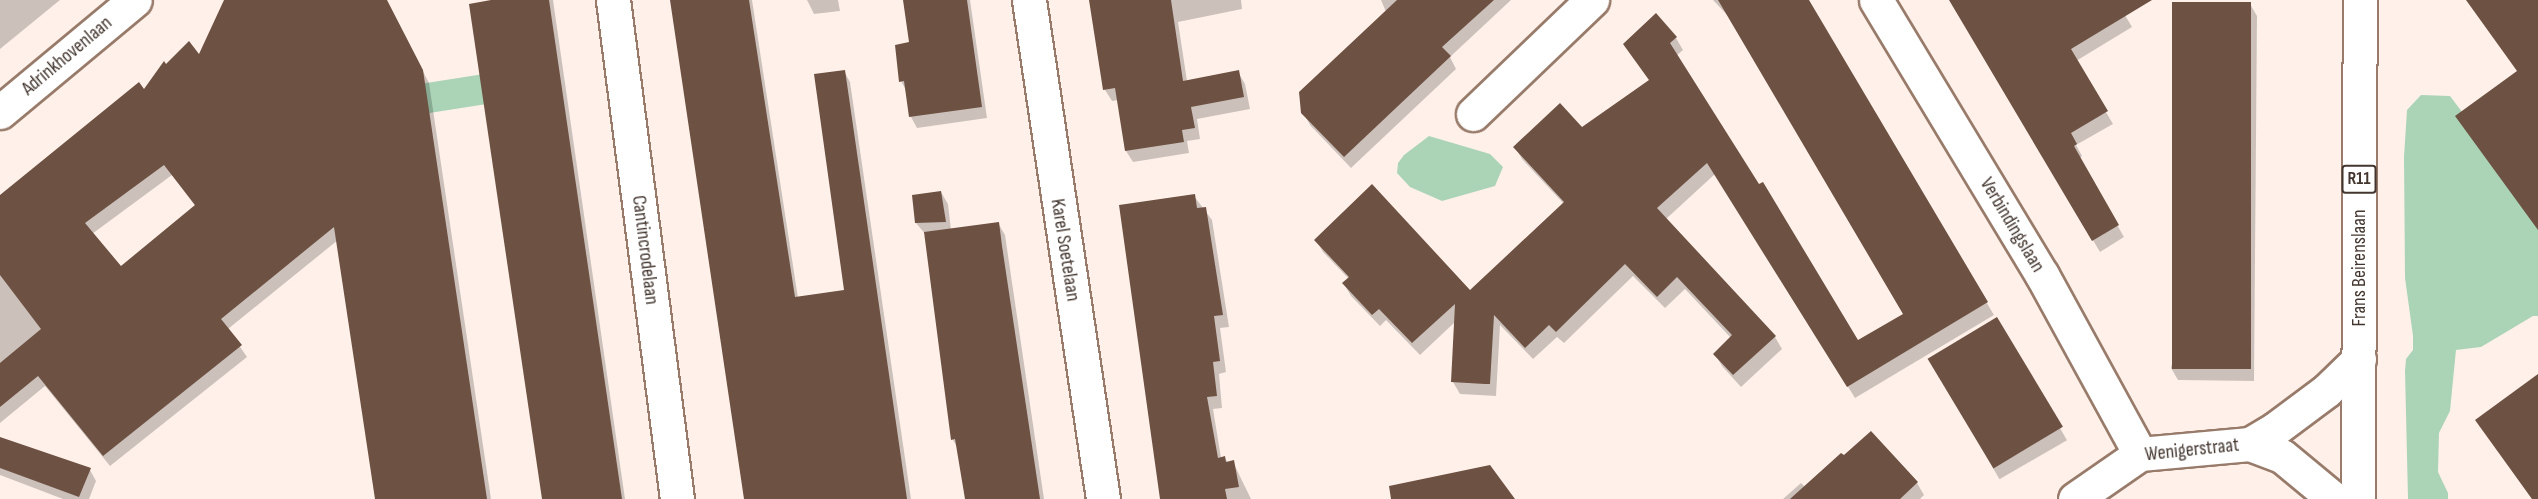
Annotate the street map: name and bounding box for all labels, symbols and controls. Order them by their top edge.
street label: Adrinkhovenlaan [17,11,117,101]
road number: R11 [2341,164,2377,194]
street label: Verbindingslaan [1974,173,2050,277]
street label: Cantincrodelaan [626,194,664,306]
street label: Karel Soetelaan [1045,197,1085,303]
street label: Frans Beirenslaan [2347,209,2371,327]
street label: Wenigerstraat [2144,433,2240,467]

